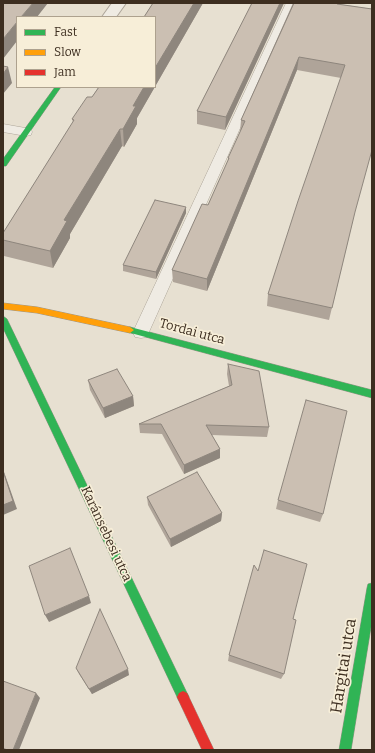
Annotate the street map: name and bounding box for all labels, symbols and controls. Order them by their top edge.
legend [16,16,156,88]
text: Fast [54,25,77,39]
text: Slow [54,45,81,59]
text: Jam [54,65,76,79]
street label: Tordai utca [158,316,226,348]
street label: Karánsebesi utca [77,484,135,584]
street label: Hargitai utca [327,617,361,715]

